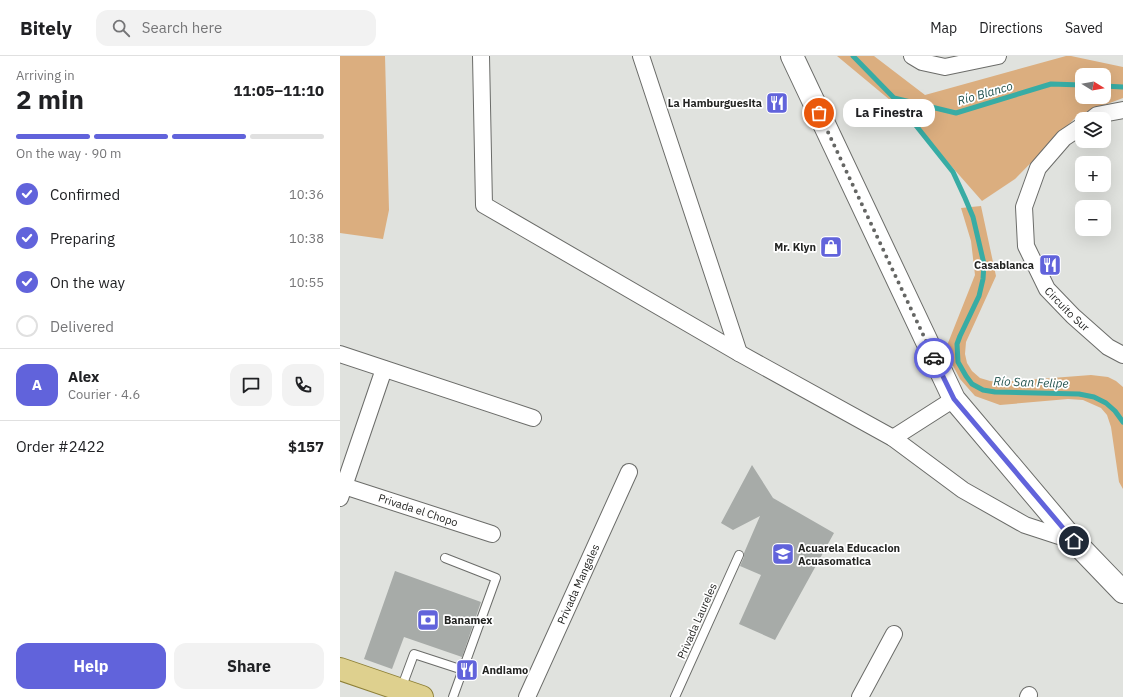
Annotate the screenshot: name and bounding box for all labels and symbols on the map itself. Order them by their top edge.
north arrow [1075,68,1111,104]
water label: Río Blanco [956,78,1015,108]
restaurant icon: La Hamburguesita [764,90,790,116]
place label: La Hamburguesita [668,96,762,110]
pin [802,96,836,130]
callout: La Finestra [843,99,935,127]
shop icon: Mr. Klyn [818,234,844,260]
place label: Mr. Klyn [774,240,816,254]
restaurant icon: Casablanca [1037,252,1063,278]
place label: Casablanca [974,258,1034,272]
street label: Circuito Sur [1042,284,1092,334]
courier [914,338,954,378]
water label: Río San Felipe [993,373,1069,391]
street label: Privada el Chopo [377,491,460,530]
pin [1057,524,1091,558]
school or university icon: Acuarela Educacion Acuasomatica [770,541,796,567]
place label: Acuarela Educacion Acuasomatica [798,541,900,568]
street label: Privada Mangales [554,542,602,626]
street label: Privada Laureles [674,581,720,661]
bank icon: Banamex [415,607,441,633]
place label: Banamex [444,613,492,627]
restaurant icon: Andiamo [454,657,480,683]
place label: Andiamo [482,663,528,677]

